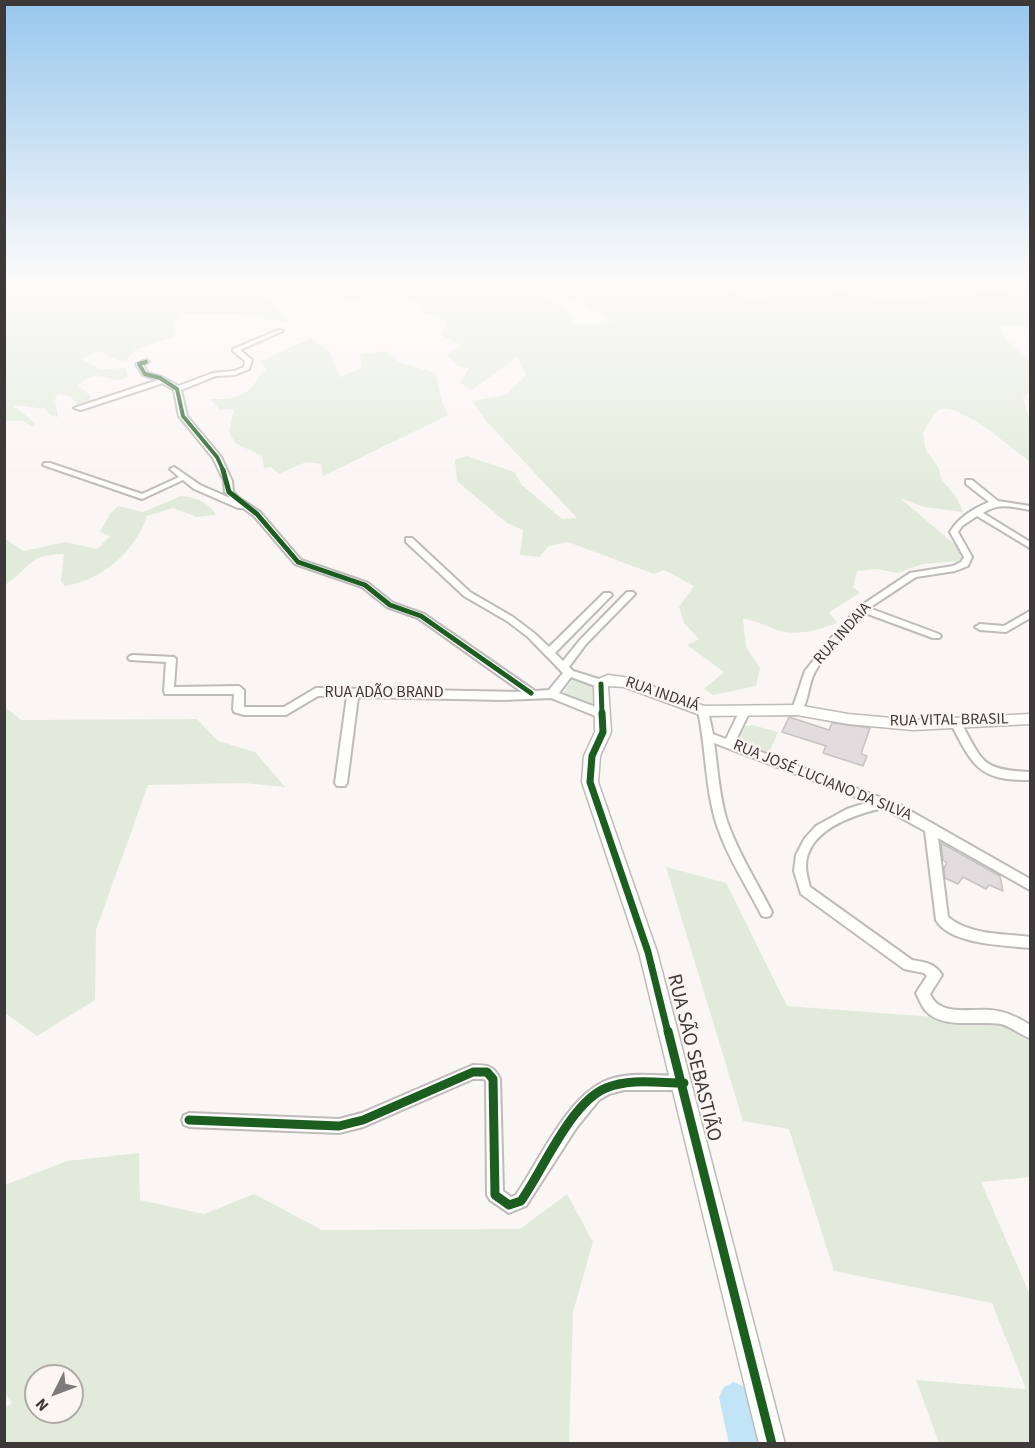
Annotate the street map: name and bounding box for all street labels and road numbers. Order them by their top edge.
street label: RUA INDAIA [810,599,876,669]
street label: RUA INDAIÁ [623,673,701,717]
street label: RUA ADÃO BRAND [324,683,444,703]
street label: RUA VITAL BRASIL [889,710,1009,732]
street label: RUA JOSÉ LUCIANO DA SILVA [730,736,914,826]
street label: RUA SÃO SEBASTIÃO [661,972,725,1144]

